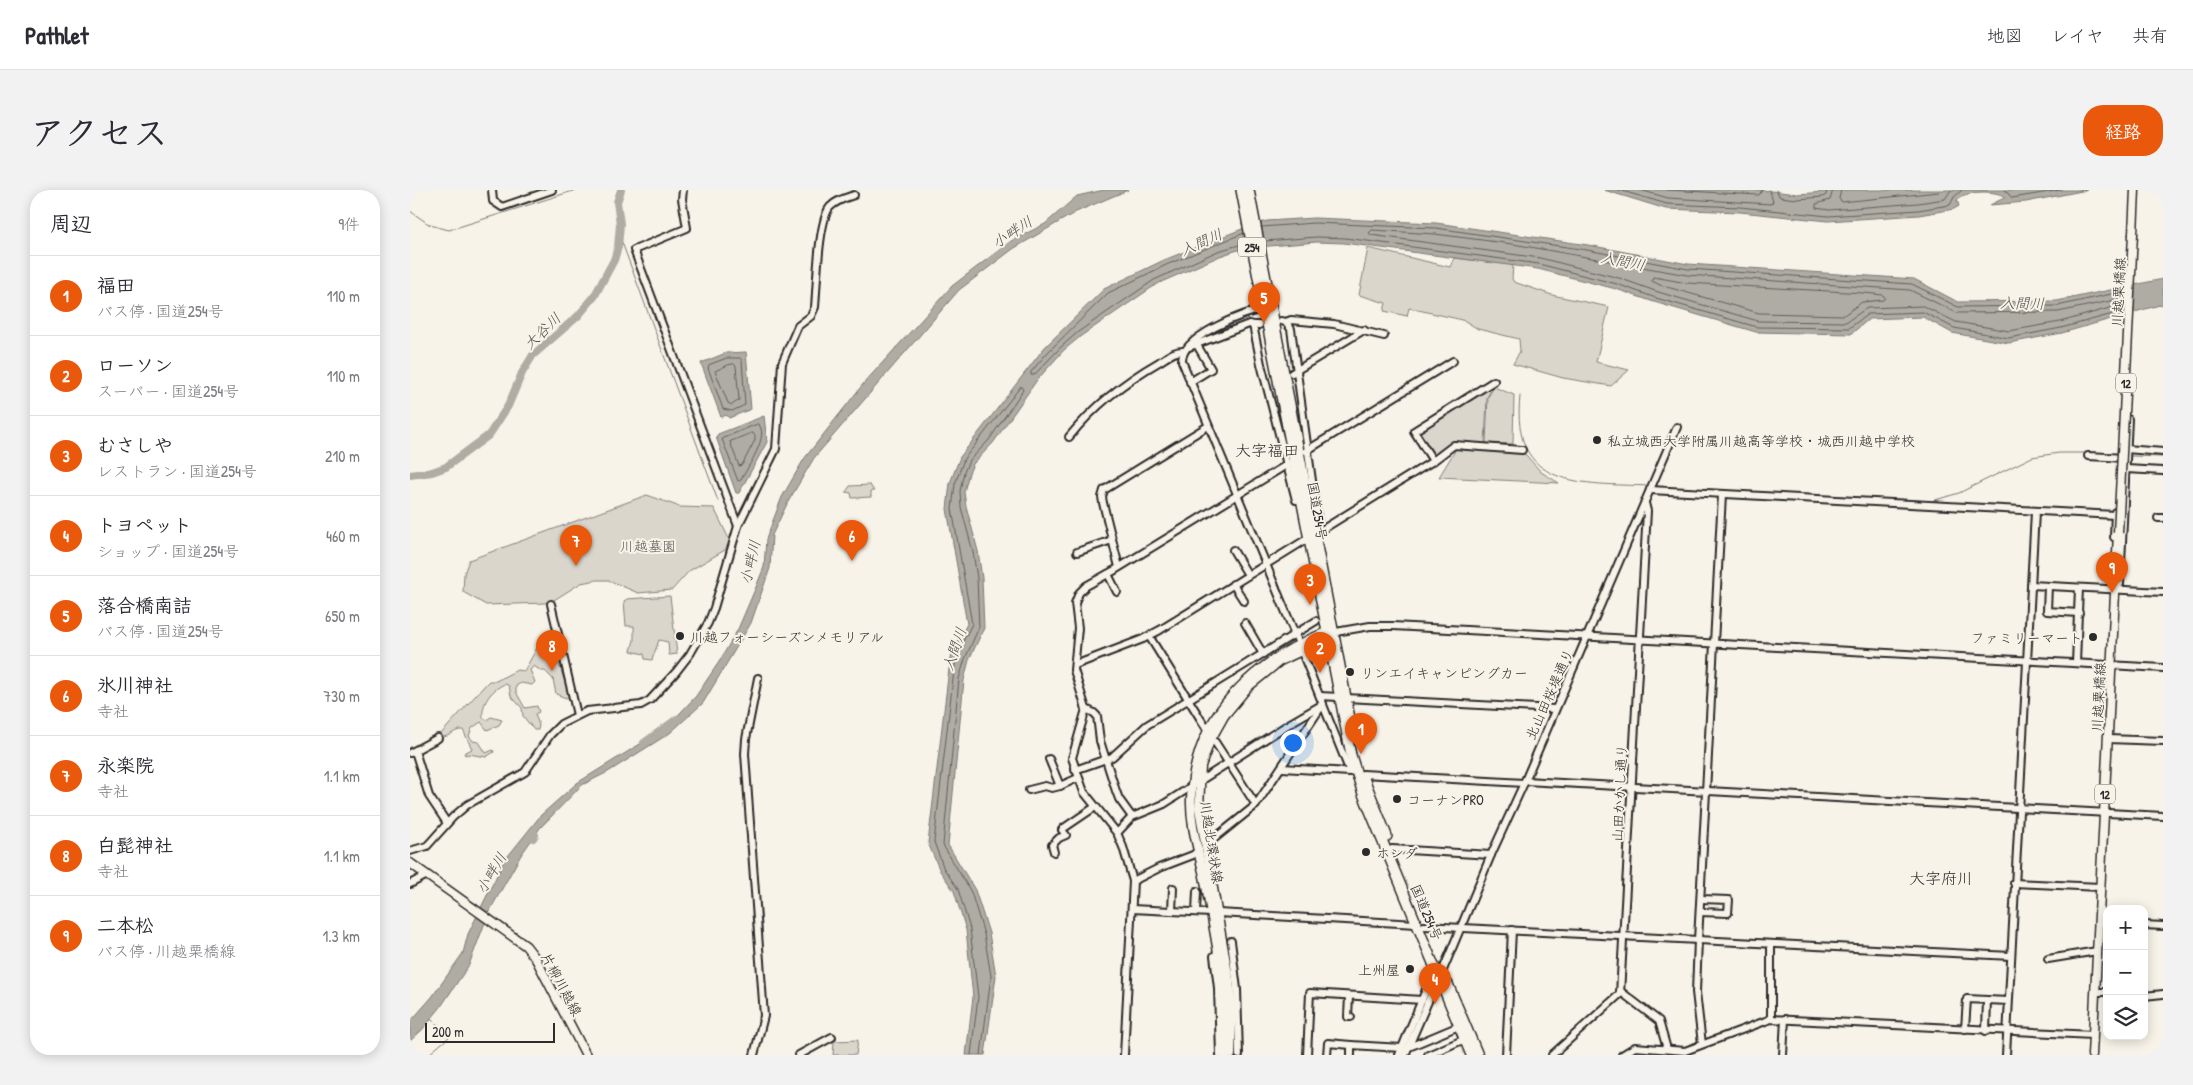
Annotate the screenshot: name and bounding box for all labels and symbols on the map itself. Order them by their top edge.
water label: 小畔川 [987,211,1037,253]
water label: 入間川 [1176,223,1226,261]
road number: 254 [1238,238,1266,256]
water label: 入間川 [1599,246,1647,276]
street label: 川越栗橋線 [2107,257,2129,327]
pin: 5 [1248,282,1280,323]
water label: 入間川 [1999,292,2045,314]
water label: 大谷川 [519,308,565,354]
road number: 12 [2116,374,2136,392]
place label: 私立城西大学附属川越高等学校・城西川越中学校 [1607,431,1915,450]
marker: 私立城西大学附属川越高等学校・城西川越中学校 [1591,434,1603,446]
district label: 大字福田 [1235,439,1299,461]
street label: 国道254号 [1303,480,1333,542]
pin: 6 [836,520,868,561]
pin: 7 [560,525,592,566]
park label: 川越墓園 [620,536,676,555]
water label: 小畔川 [735,538,765,586]
pin: 9 [2096,552,2128,593]
pin: 3 [1294,564,1326,605]
water label: 入間川 [937,624,971,674]
place label: 川越フォーシーズンメモリアル [690,627,884,646]
place label: ファミリーマート [1971,628,2083,647]
pin: 8 [536,630,568,671]
marker: 川越フォーシーズンメモリアル [674,630,686,642]
marker: ファミリーマート [2087,631,2099,643]
pin: 2 [1304,632,1336,673]
street label: 北山田桜堤通り [1520,645,1578,743]
street label: 川越栗橋線 [2087,662,2109,732]
place label: リンエイキャンピングカー [1360,663,1528,682]
marker: リンエイキャンピングカー [1344,666,1356,678]
pin: 1 [1345,713,1377,754]
your location [1280,730,1306,756]
street label: 山田かかし通り [1607,744,1631,842]
road number: 12 [2095,784,2115,804]
place label: コーナンPRO [1407,790,1484,809]
marker: コーナンPRO [1391,793,1403,805]
street label: 川越北環状線 [1196,799,1228,885]
place label: ホンダ [1376,843,1417,862]
marker: ホンダ [1360,846,1372,858]
water label: 小畔川 [470,848,512,898]
district label: 大字府川 [1909,867,1973,889]
street label: 国道254号 [1407,881,1447,943]
street label: 片柳川越線 [537,949,587,1019]
place label: 上州屋 [1358,960,1400,979]
marker: 上州屋 [1404,963,1416,975]
pin: 4 [1419,963,1451,1004]
scale bar [425,1020,555,1043]

